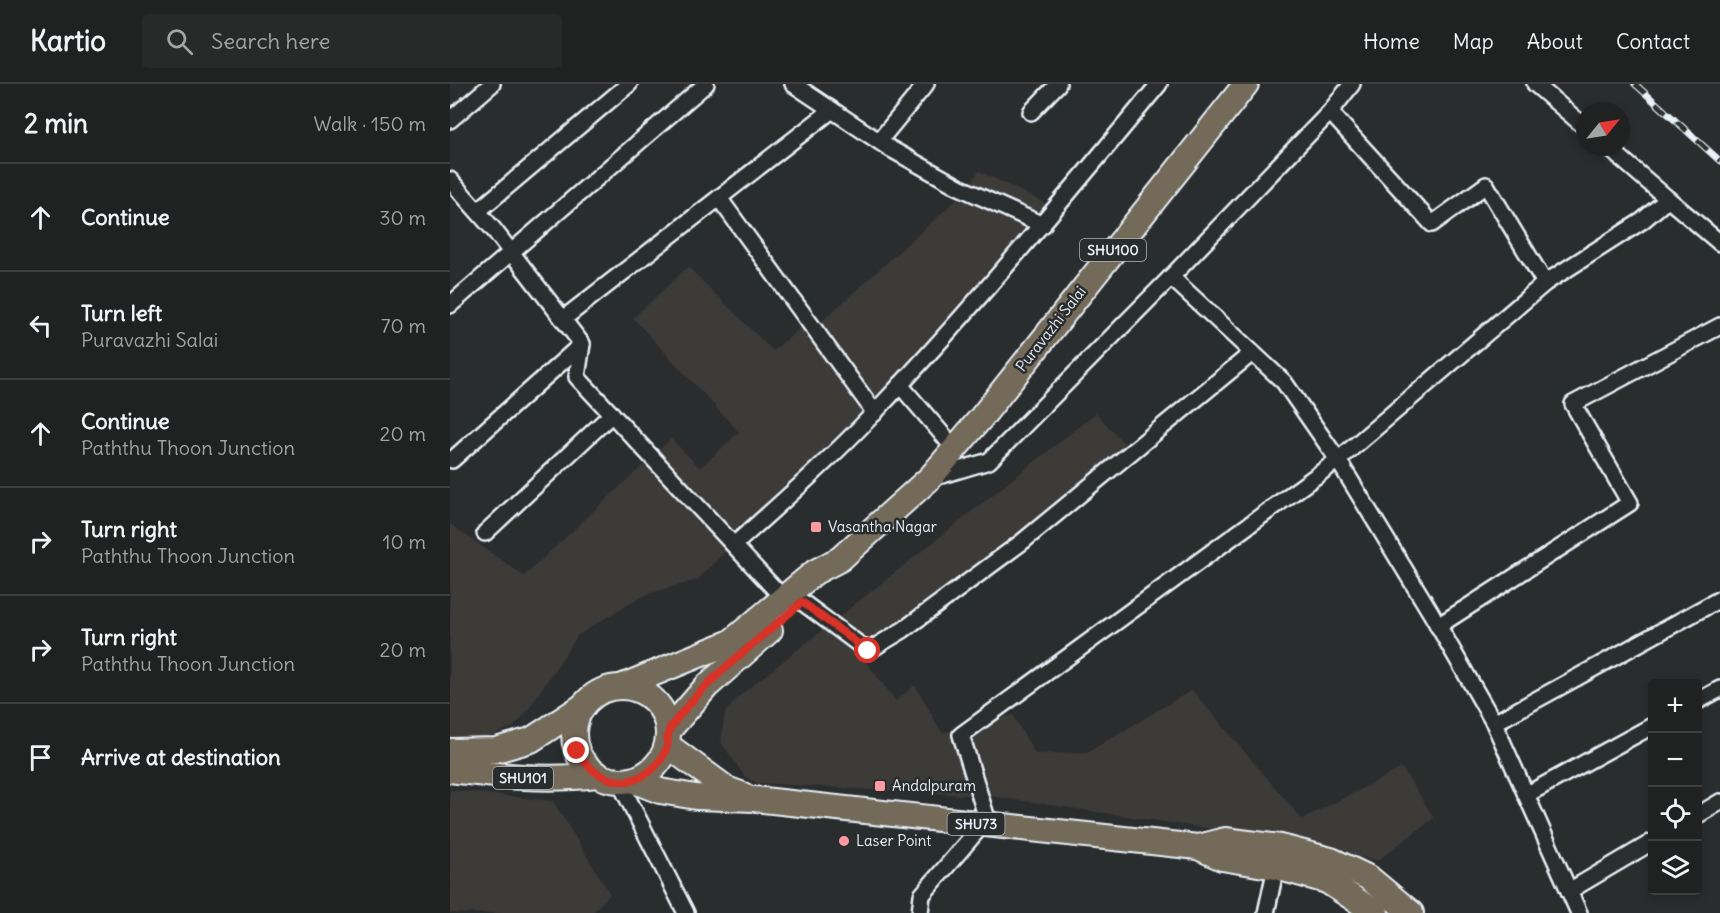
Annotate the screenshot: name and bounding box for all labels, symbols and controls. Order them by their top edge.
search box [142,14,562,68]
text: Kartio [30,23,106,59]
icon: search [163,25,196,58]
text: Search here [211,27,330,55]
text: Home [1363,28,1420,55]
text: Map [1453,28,1494,55]
text: About [1527,28,1583,55]
text: Contact [1616,28,1690,55]
north arrow [1576,102,1630,156]
text: 2 min [24,107,88,140]
text: Walk · 150 m [314,111,426,136]
icon: ahead [24,201,57,234]
text: Continue [81,203,170,231]
text: 30 m [379,205,426,230]
road number: SHU100 [1080,239,1146,261]
street label: Puravazhi Salai [1011,282,1090,375]
text: Turn left [81,299,162,327]
icon: left [24,309,57,342]
text: 70 m [381,313,426,338]
text: Puravazhi Salai [81,327,218,352]
text: Continue [81,407,170,435]
icon: ahead [24,417,57,450]
text: 20 m [380,421,426,446]
text: Paththu Thoon Junction [81,435,295,460]
text: Turn right [81,515,177,543]
place label: Vasantha Nagar [828,517,937,536]
marker: Vasantha Nagar [809,520,823,534]
icon: right [24,525,57,558]
text: 10 m [383,529,426,554]
text: Paththu Thoon Junction [81,543,295,568]
text: Turn right [81,623,177,651]
icon: right [24,633,57,666]
text: 20 m [380,637,426,662]
route start [854,637,880,663]
text: Paththu Thoon Junction [81,651,295,676]
map controls [1648,679,1702,895]
button: + [1648,679,1702,733]
button: − [1648,733,1702,787]
route end [563,737,589,763]
icon: arrive [24,741,57,774]
text: Arrive at destination [81,743,281,771]
road number: SHU101 [493,767,553,789]
place label: Andalpuram [892,776,976,795]
marker: Andalpuram [873,779,887,793]
button: locate [1648,787,1702,841]
road number: SHU73 [948,813,1004,835]
place label: Laser Point [856,831,931,850]
marker: Laser Point [837,834,851,848]
button: layers [1648,841,1702,895]

